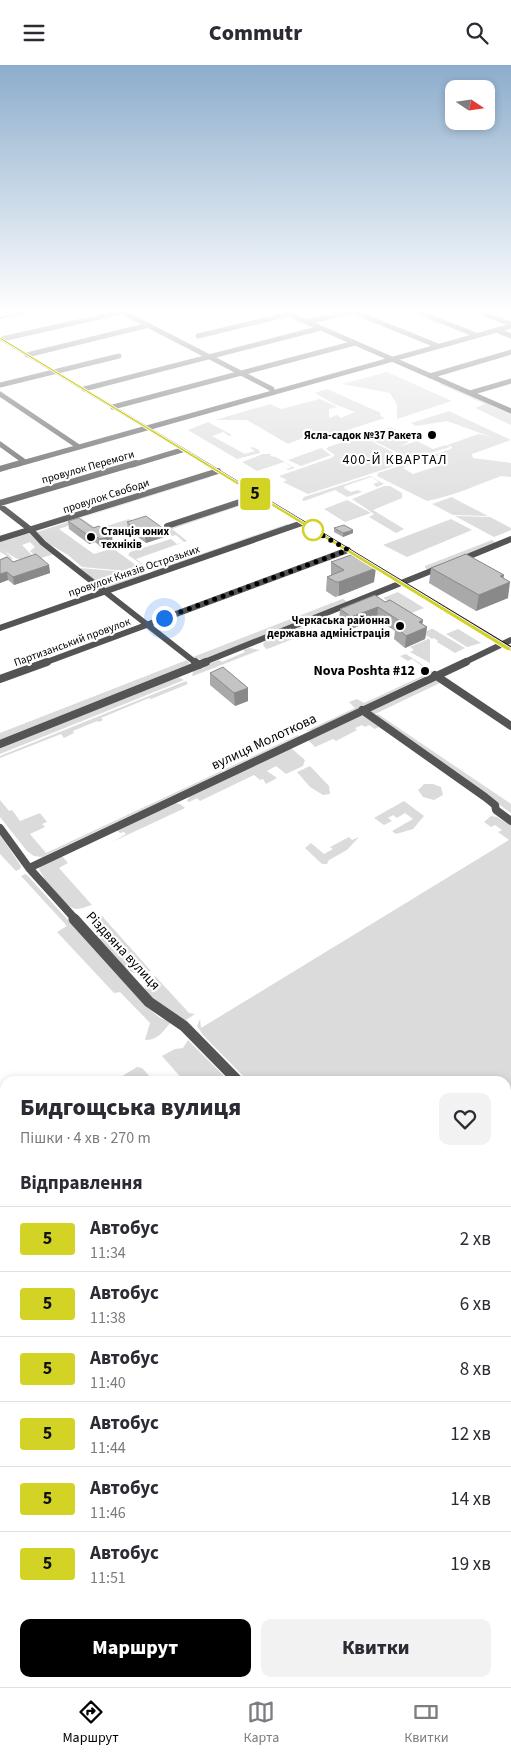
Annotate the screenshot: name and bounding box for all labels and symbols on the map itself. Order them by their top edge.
north arrow [445,80,495,130]
place label: Ясла-садок №37 Ракета [304,428,422,443]
marker: Ясла-садок №37 Ракета [426,429,438,441]
street label: провулок Перемоги [40,447,136,487]
district label: 400-Й КВАРТАЛ [342,450,448,470]
street label: провулок Свободи [61,475,151,517]
line badge: 5 [239,478,271,510]
unlabelled marker [302,519,324,541]
place label: Станція юних техніків [101,524,170,552]
marker: Станція юних техніків [85,531,97,543]
street label: провулок Князів Острозьких [66,541,202,601]
your location [152,606,177,631]
place label: Черкаська районна державна адміністрація [267,613,390,641]
street label: Партизанський провулок [12,614,133,670]
marker: Черкаська районна державна адміністрація [394,620,406,632]
place label: Nova Poshta #12 [313,661,415,681]
marker: Nova Poshta #12 [419,665,431,677]
street label: вулиця Молоткова [208,709,320,775]
street label: Різдвяна вулиця [81,907,165,995]

